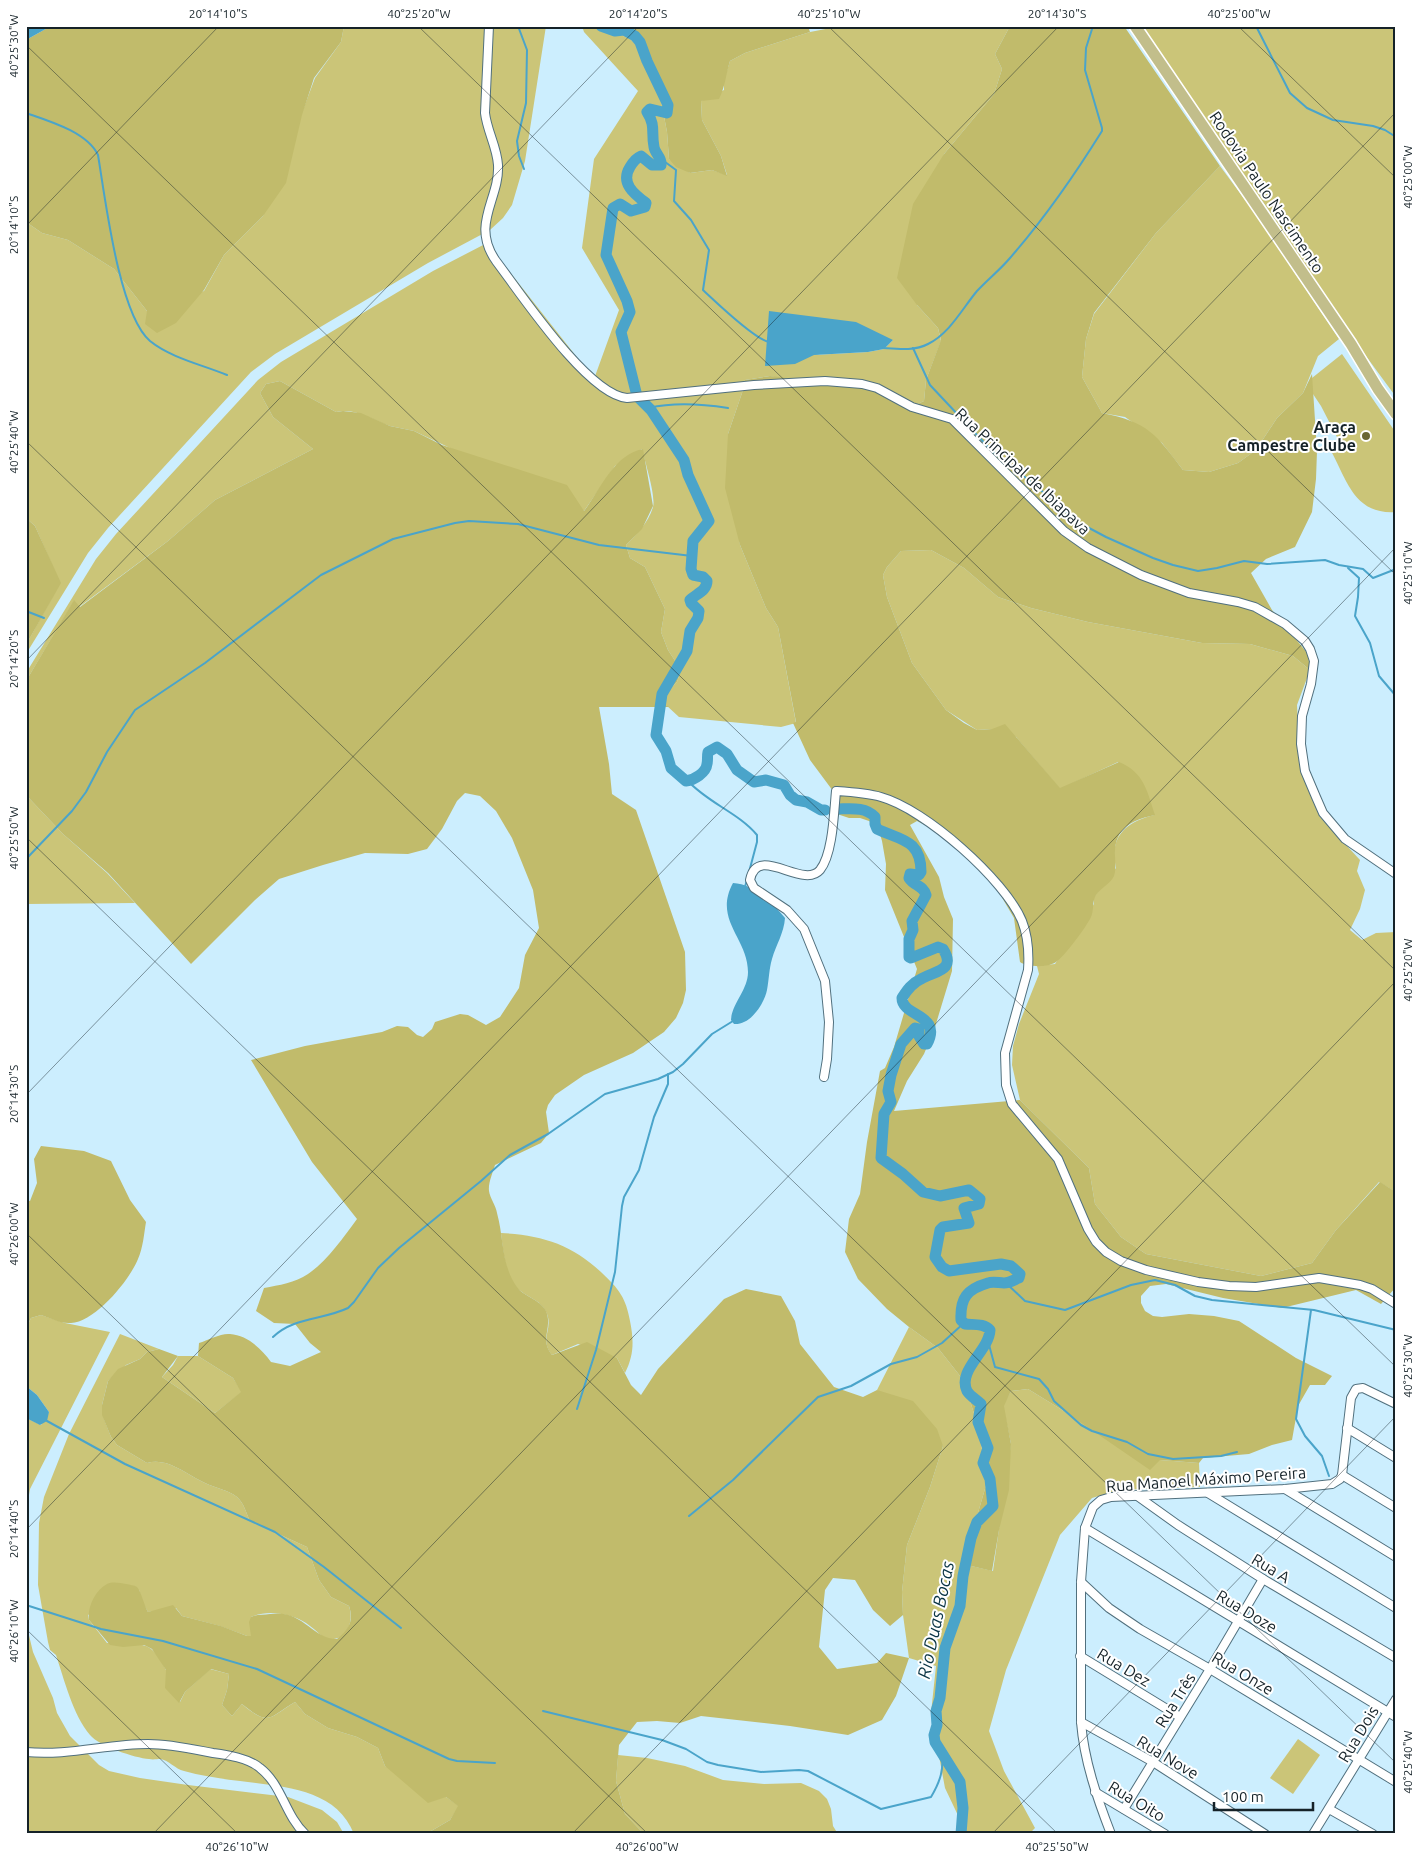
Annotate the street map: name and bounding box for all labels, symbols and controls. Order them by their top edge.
text: 20°14'10"S [189,7,247,20]
text: 40°25'20"W [387,7,451,20]
text: 20°14'20"S [609,7,667,20]
text: 40°25'10"W [797,7,861,20]
text: 20°14'30"S [1028,7,1086,20]
text: 40°25'00"W [1207,7,1271,20]
text: 40°25'30"W [7,14,20,78]
street label: Rodovia Paulo Nascimento [1206,108,1328,276]
text: 40°25'00"W [1401,145,1414,209]
text: 20°14'10"S [7,196,20,254]
street label: Rua Principal de Ibiapava [952,404,1094,538]
text: 40°25'40"W [7,410,20,474]
place label: Araça Campestre Clube [1227,418,1356,454]
marker: Araça Campestre Clube [1360,430,1372,442]
text: 40°25'10"W [1401,541,1414,605]
text: 20°14'20"S [7,630,20,688]
text: 40°25'50"W [7,806,20,870]
text: 40°25'20"W [1401,938,1414,1002]
text: 20°14'30"S [7,1065,20,1123]
text: 40°26'00"W [7,1202,20,1266]
text: 40°25'30"W [1401,1334,1414,1398]
street label: Rua Manoel Máximo Pereira [1105,1463,1307,1495]
text: 20°14'40"S [7,1500,20,1558]
street label: Rua A [1249,1550,1294,1587]
water label: Rio Duas Bocas [913,1559,957,1680]
street label: Rua Doze [1213,1586,1281,1636]
text: 40°26'10"W [7,1599,20,1663]
street label: Rua Dez [1094,1644,1154,1690]
street label: Rua Onze [1209,1648,1277,1698]
street label: Rua Três [1151,1669,1199,1731]
street label: Rua Dois [1334,1703,1382,1765]
text: 40°25'40"W [1401,1730,1414,1794]
street label: Rua Nove [1134,1732,1202,1782]
street label: Rua Oito [1105,1777,1169,1825]
scale bar [1214,1780,1313,1812]
text: 100 m [1222,1788,1264,1805]
text: 40°26'10"W [205,1840,269,1853]
text: 40°26'00"W [615,1840,679,1853]
text: 40°25'50"W [1025,1840,1089,1853]

